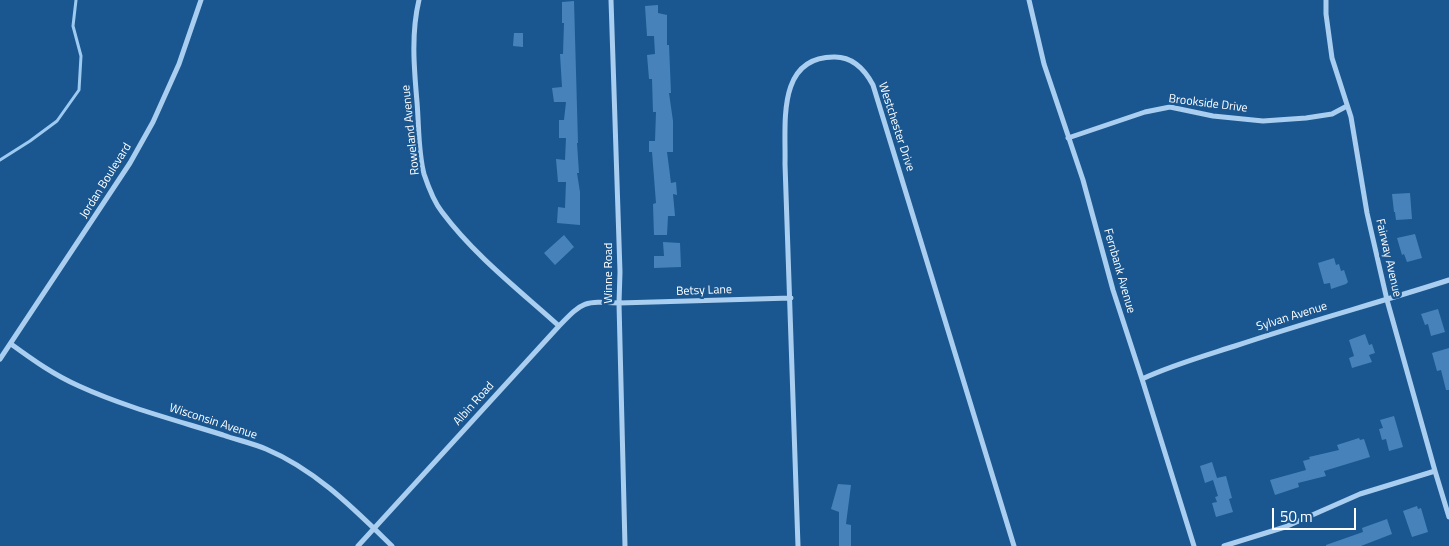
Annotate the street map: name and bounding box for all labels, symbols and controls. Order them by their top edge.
street label: Westchester Drive [875,81,917,173]
street label: Roweland Avenue [399,84,423,176]
street label: Brookside Drive [1168,92,1248,116]
street label: Jordan Boulevard [77,141,135,221]
street label: Fairway Avenue [1372,218,1404,298]
street label: Fernbank Avenue [1100,227,1138,315]
street label: Winne Road [602,243,616,303]
street label: Betsy Lane [676,283,732,299]
street label: Sylvan Avenue [1255,299,1329,335]
street label: Albin Road [451,379,497,429]
street label: Wisconsin Avenue [167,401,259,443]
scale bar [1274,498,1358,530]
text: 50 m [1280,505,1313,528]

